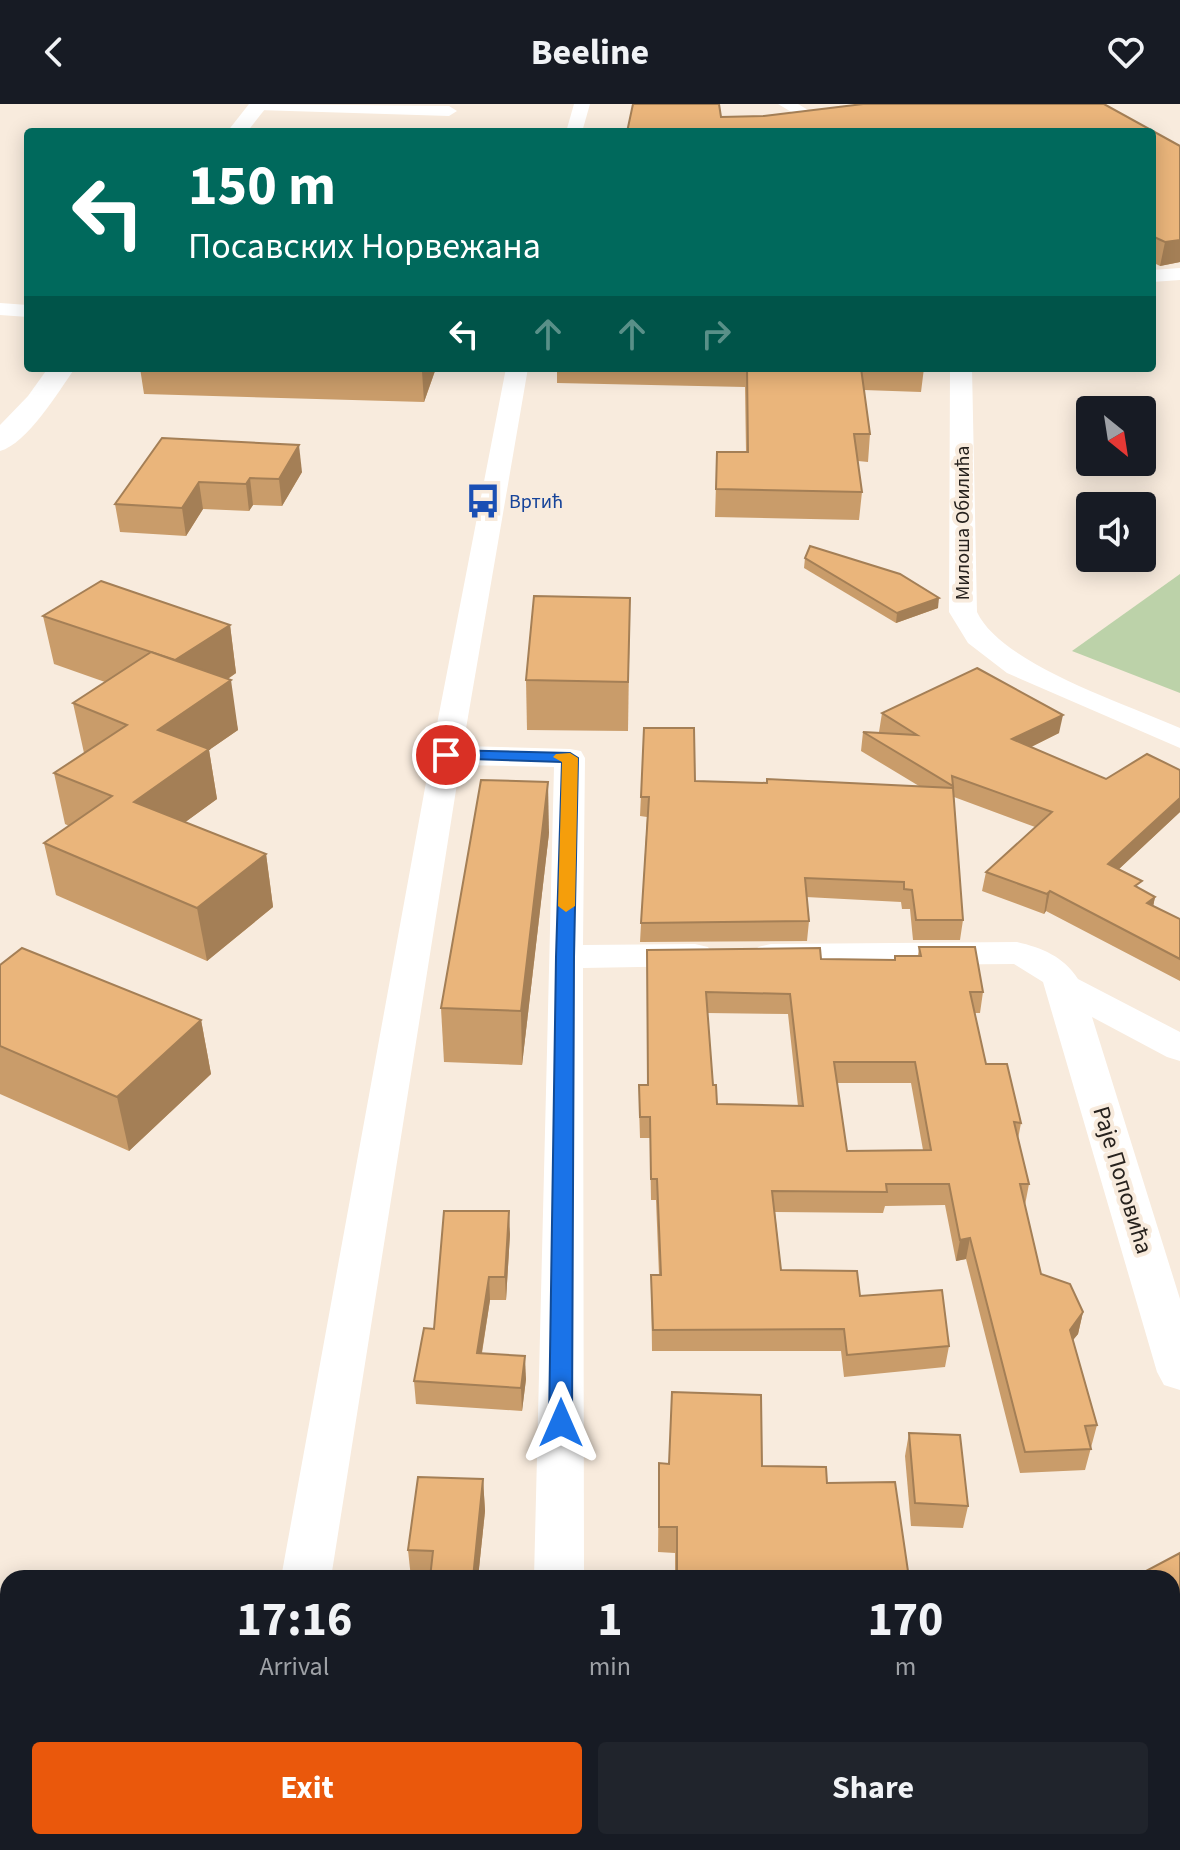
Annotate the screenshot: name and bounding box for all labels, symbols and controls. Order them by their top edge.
text: Beeline [531,27,649,78]
icon: back [32,30,76,74]
icon: heart [1104,30,1148,74]
text: 150 m [188,147,336,226]
icon: left [56,160,160,264]
text: Посавских Норвежана [188,221,541,272]
icon: left [442,312,486,356]
icon: ahead [526,312,570,356]
icon: ahead [610,312,654,356]
icon: right [694,312,738,356]
north arrow [1076,396,1156,476]
map controls [1076,396,1156,572]
street label: Милоша Обилића [949,446,977,600]
bus stop icon: Вртић [464,482,502,520]
place label: Вртић [509,488,563,516]
button: sound [1076,492,1156,572]
pin [412,721,480,789]
icon: arrive [424,733,468,777]
street label: Раје Поповића [1083,1102,1162,1258]
position arrow [519,1381,603,1465]
text: 17:16 [236,1586,352,1654]
text: 1 [597,1586,623,1654]
text: 170 [867,1586,943,1654]
text: Arrival [259,1648,329,1685]
text: min [589,1648,631,1685]
text: m [895,1648,916,1685]
button: Exit [32,1742,582,1834]
button: Share [598,1742,1148,1834]

